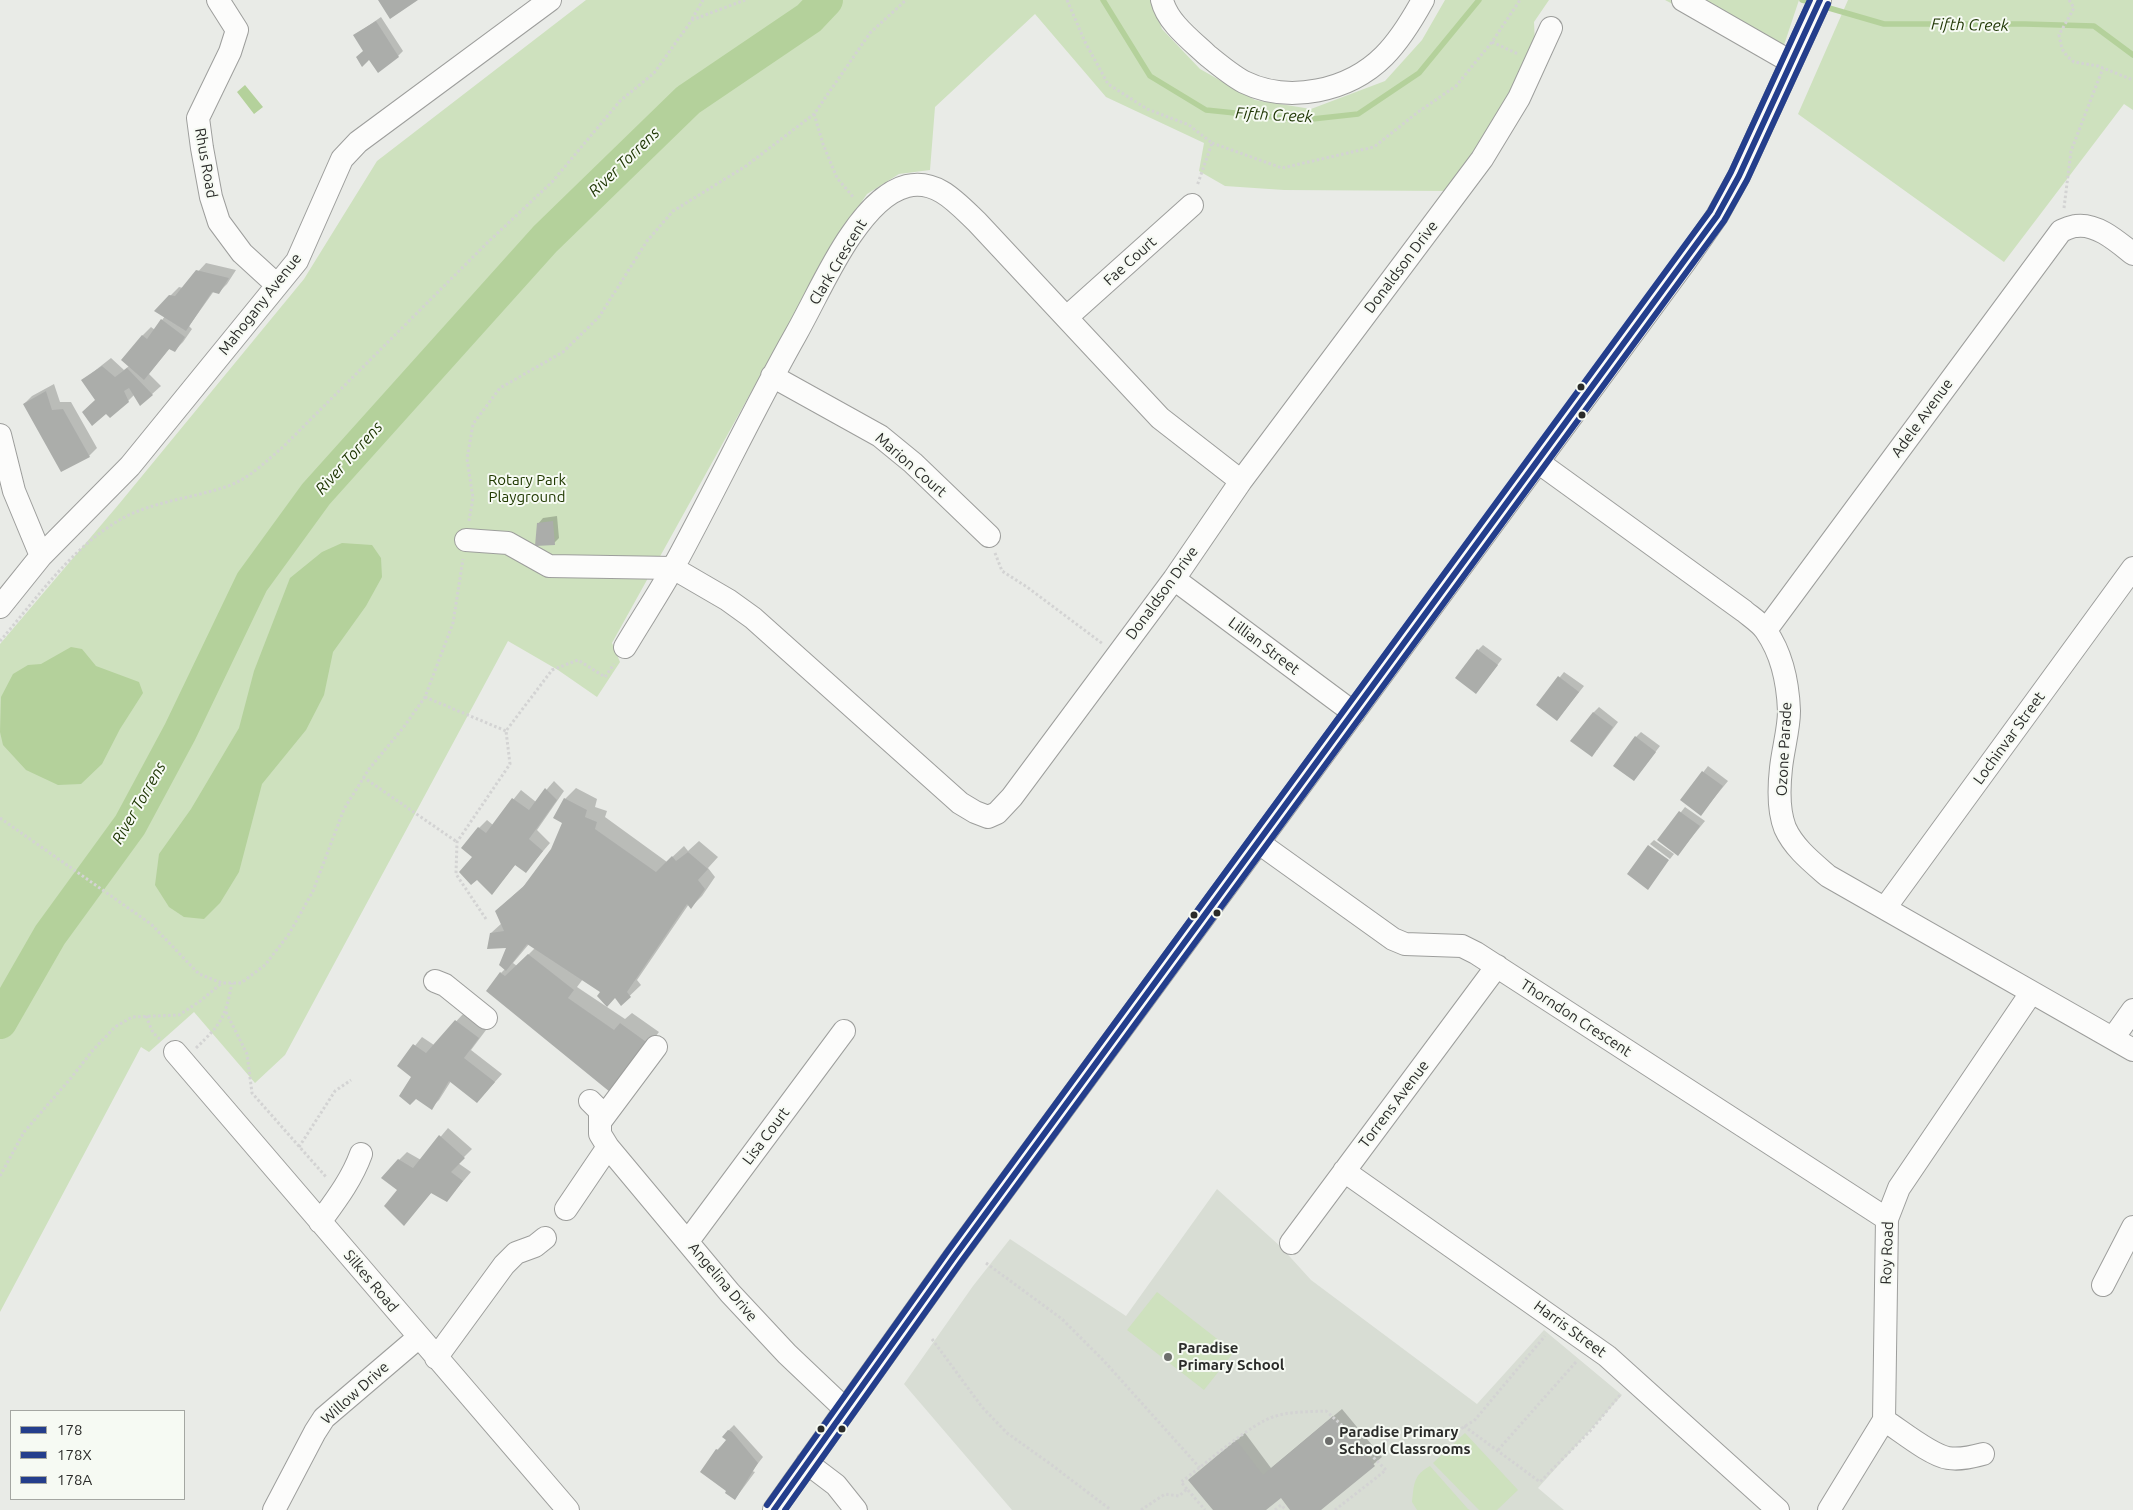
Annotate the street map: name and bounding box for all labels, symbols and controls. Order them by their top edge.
water label: Fifth Creek [1931,15,2009,35]
water label: Fifth Creek [1235,103,1313,127]
water label: River Torrens [584,123,664,201]
street label: Rhus Road [191,126,221,200]
street label: Clark Crescent [805,216,871,308]
street label: Donaldson Drive [1360,217,1442,317]
street label: Fae Court [1100,233,1160,289]
street label: Mahogany Avenue [215,250,305,358]
street label: Adele Avenue [1887,375,1957,461]
unlabelled marker [1576,382,1586,392]
unlabelled marker [1577,410,1587,420]
water label: River Torrens [311,418,387,498]
street label: Marion Court [872,429,950,501]
park label: Rotary Park Playground [488,471,566,506]
street label: Donaldson Drive [1122,543,1202,643]
street label: Lillian Street [1225,613,1303,679]
street label: Lochinvar Street [1969,688,2049,788]
street label: Ozone Parade [1773,701,1795,797]
water label: River Torrens [108,759,170,847]
unlabelled marker [1212,908,1222,918]
unlabelled marker [1189,910,1199,920]
street label: Thorndon Crescent [1517,975,1635,1061]
street label: Torrens Avenue [1355,1057,1433,1151]
street label: Lisa Court [739,1104,793,1168]
street label: Roy Road [1877,1221,1897,1285]
street label: Angelina Drive [685,1239,761,1325]
street label: Silkes Road [340,1246,402,1316]
street label: Harris Street [1530,1297,1610,1361]
place label: Paradise Primary School [1178,1339,1284,1374]
marker: Paradise Primary School [1162,1351,1174,1363]
street label: Willow Drive [317,1358,393,1428]
legend [10,1410,185,1500]
text: 178 [57,1421,82,1438]
place label: Paradise Primary School Classrooms [1339,1423,1471,1458]
unlabelled marker [816,1424,826,1434]
unlabelled marker [837,1424,847,1434]
marker: Paradise Primary School Classrooms [1323,1435,1335,1447]
text: 178X [57,1446,92,1463]
text: 178A [57,1471,92,1488]

